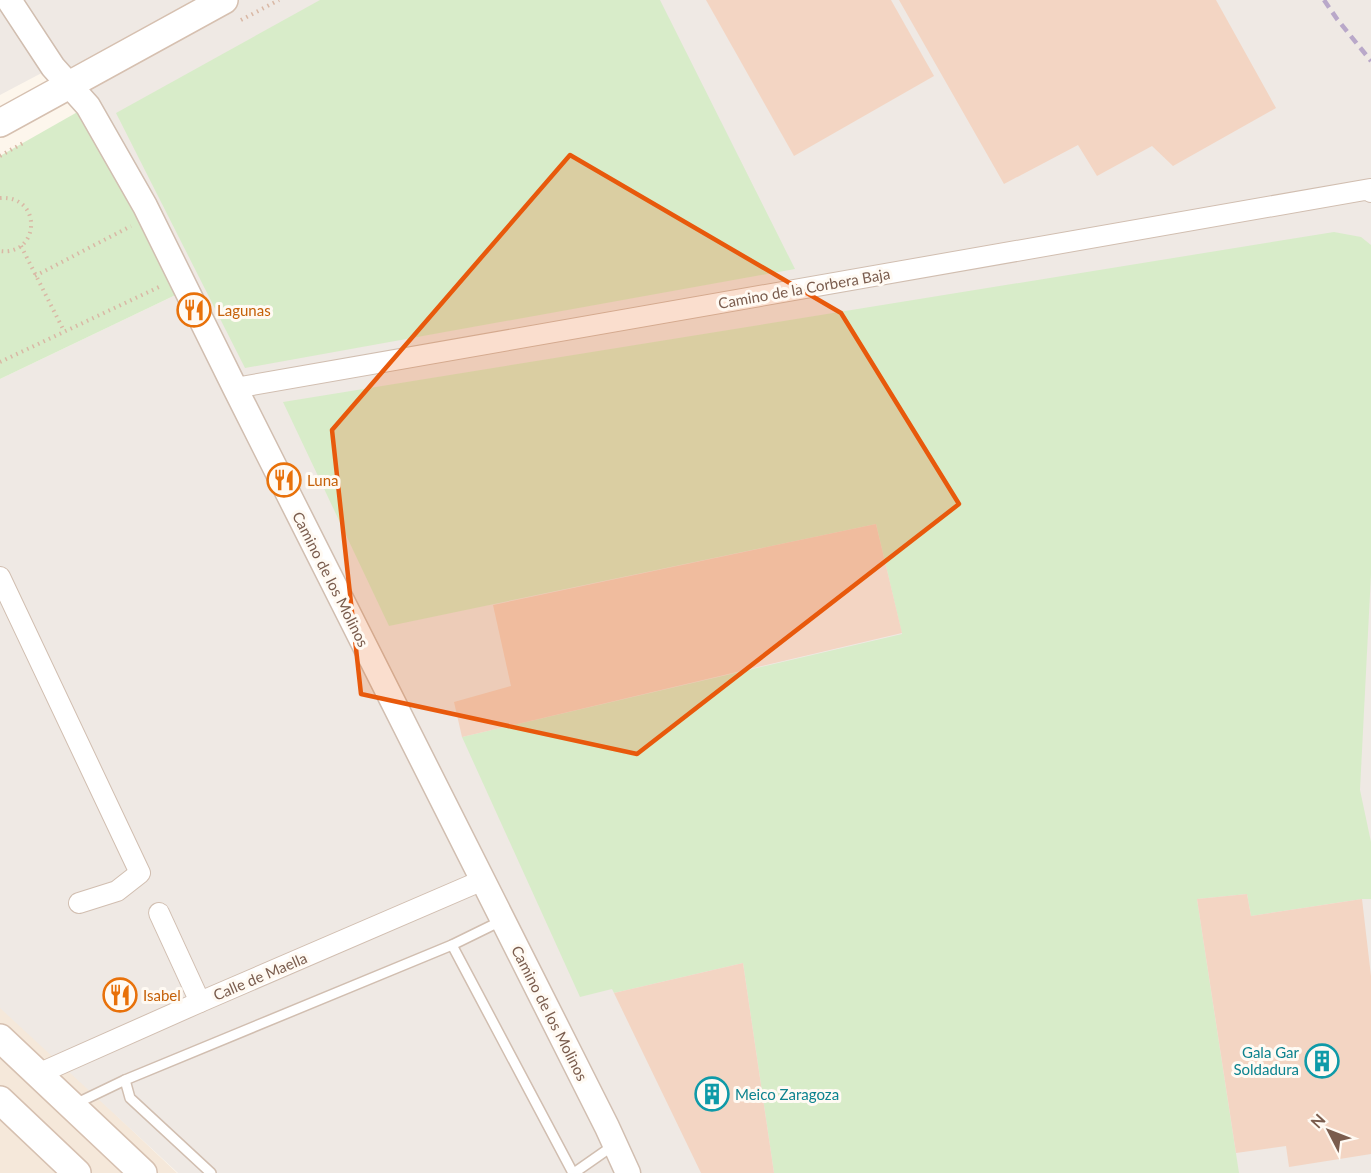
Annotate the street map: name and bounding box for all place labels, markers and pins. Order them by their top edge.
restaurant icon: Lagunas [176,292,212,328]
place label: Lagunas [217,301,271,319]
restaurant icon: Luna [266,462,302,498]
place label: Luna [307,471,338,489]
restaurant icon: Isabel [102,977,138,1013]
place label: Isabel [143,986,181,1004]
place label: Gala Gar Soldadura [1233,1043,1300,1078]
building icon: Gala Gar Soldadura [1304,1043,1340,1079]
building icon: Meico Zaragoza [694,1076,730,1112]
place label: Meico Zaragoza [735,1085,839,1103]

